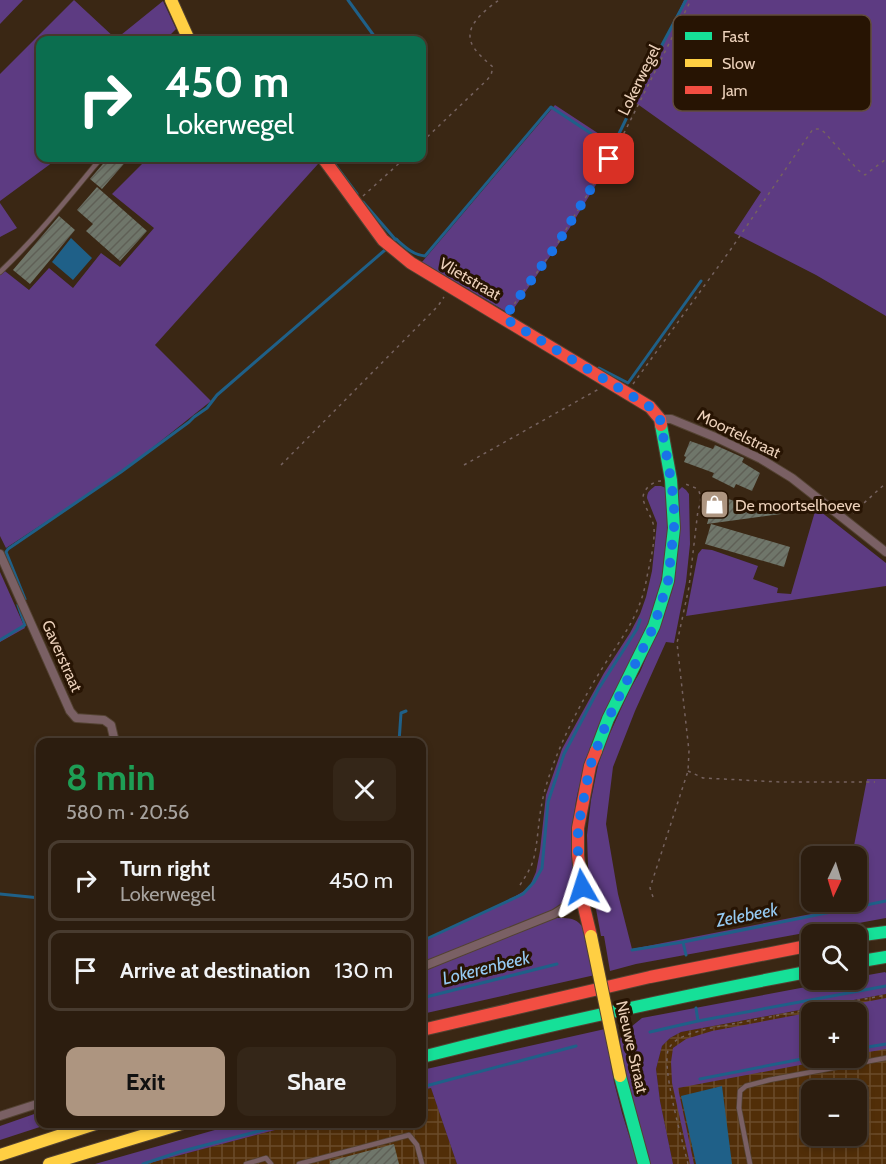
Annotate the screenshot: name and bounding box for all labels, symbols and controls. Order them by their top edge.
legend [673,15,871,111]
text: Fast [722,27,750,46]
street label: Lokerwegel [614,41,664,118]
text: Slow [722,54,756,73]
text: 450 m [165,56,289,108]
icon: right [66,60,144,138]
text: Jam [721,81,748,100]
text: Lokerwegel [165,108,294,141]
pin [583,133,634,184]
icon: arrive [592,142,625,175]
street label: Vlietstraat [436,254,505,305]
street label: Moortelstraat [694,406,784,463]
shop icon: De moortselhoeve [698,489,730,521]
place label: De moortselhoeve [735,496,861,515]
street label: Gaverstraat [38,617,87,695]
text: 8 min [66,755,156,799]
button: close [333,758,396,821]
text: 580 m · 20:56 [66,800,189,824]
north arrow [801,846,867,912]
map controls [801,846,867,1146]
text: Turn right [120,855,210,882]
position arrow [550,855,614,919]
icon: right [69,864,102,897]
text: 450 m [329,867,393,894]
text: Lokerwegel [120,882,215,906]
water label: Zelebeek [713,898,781,932]
button: search [801,924,867,990]
water label: Lokerenbeek [440,946,533,989]
icon: arrive [69,954,102,987]
text: Arrive at destination [120,957,310,984]
text: 130 m [334,957,393,984]
street label: Nieuwe Straat [612,999,652,1096]
button: + [801,1002,867,1068]
button: Exit [66,1047,225,1116]
button: Share [237,1047,396,1116]
button: − [801,1080,867,1146]

